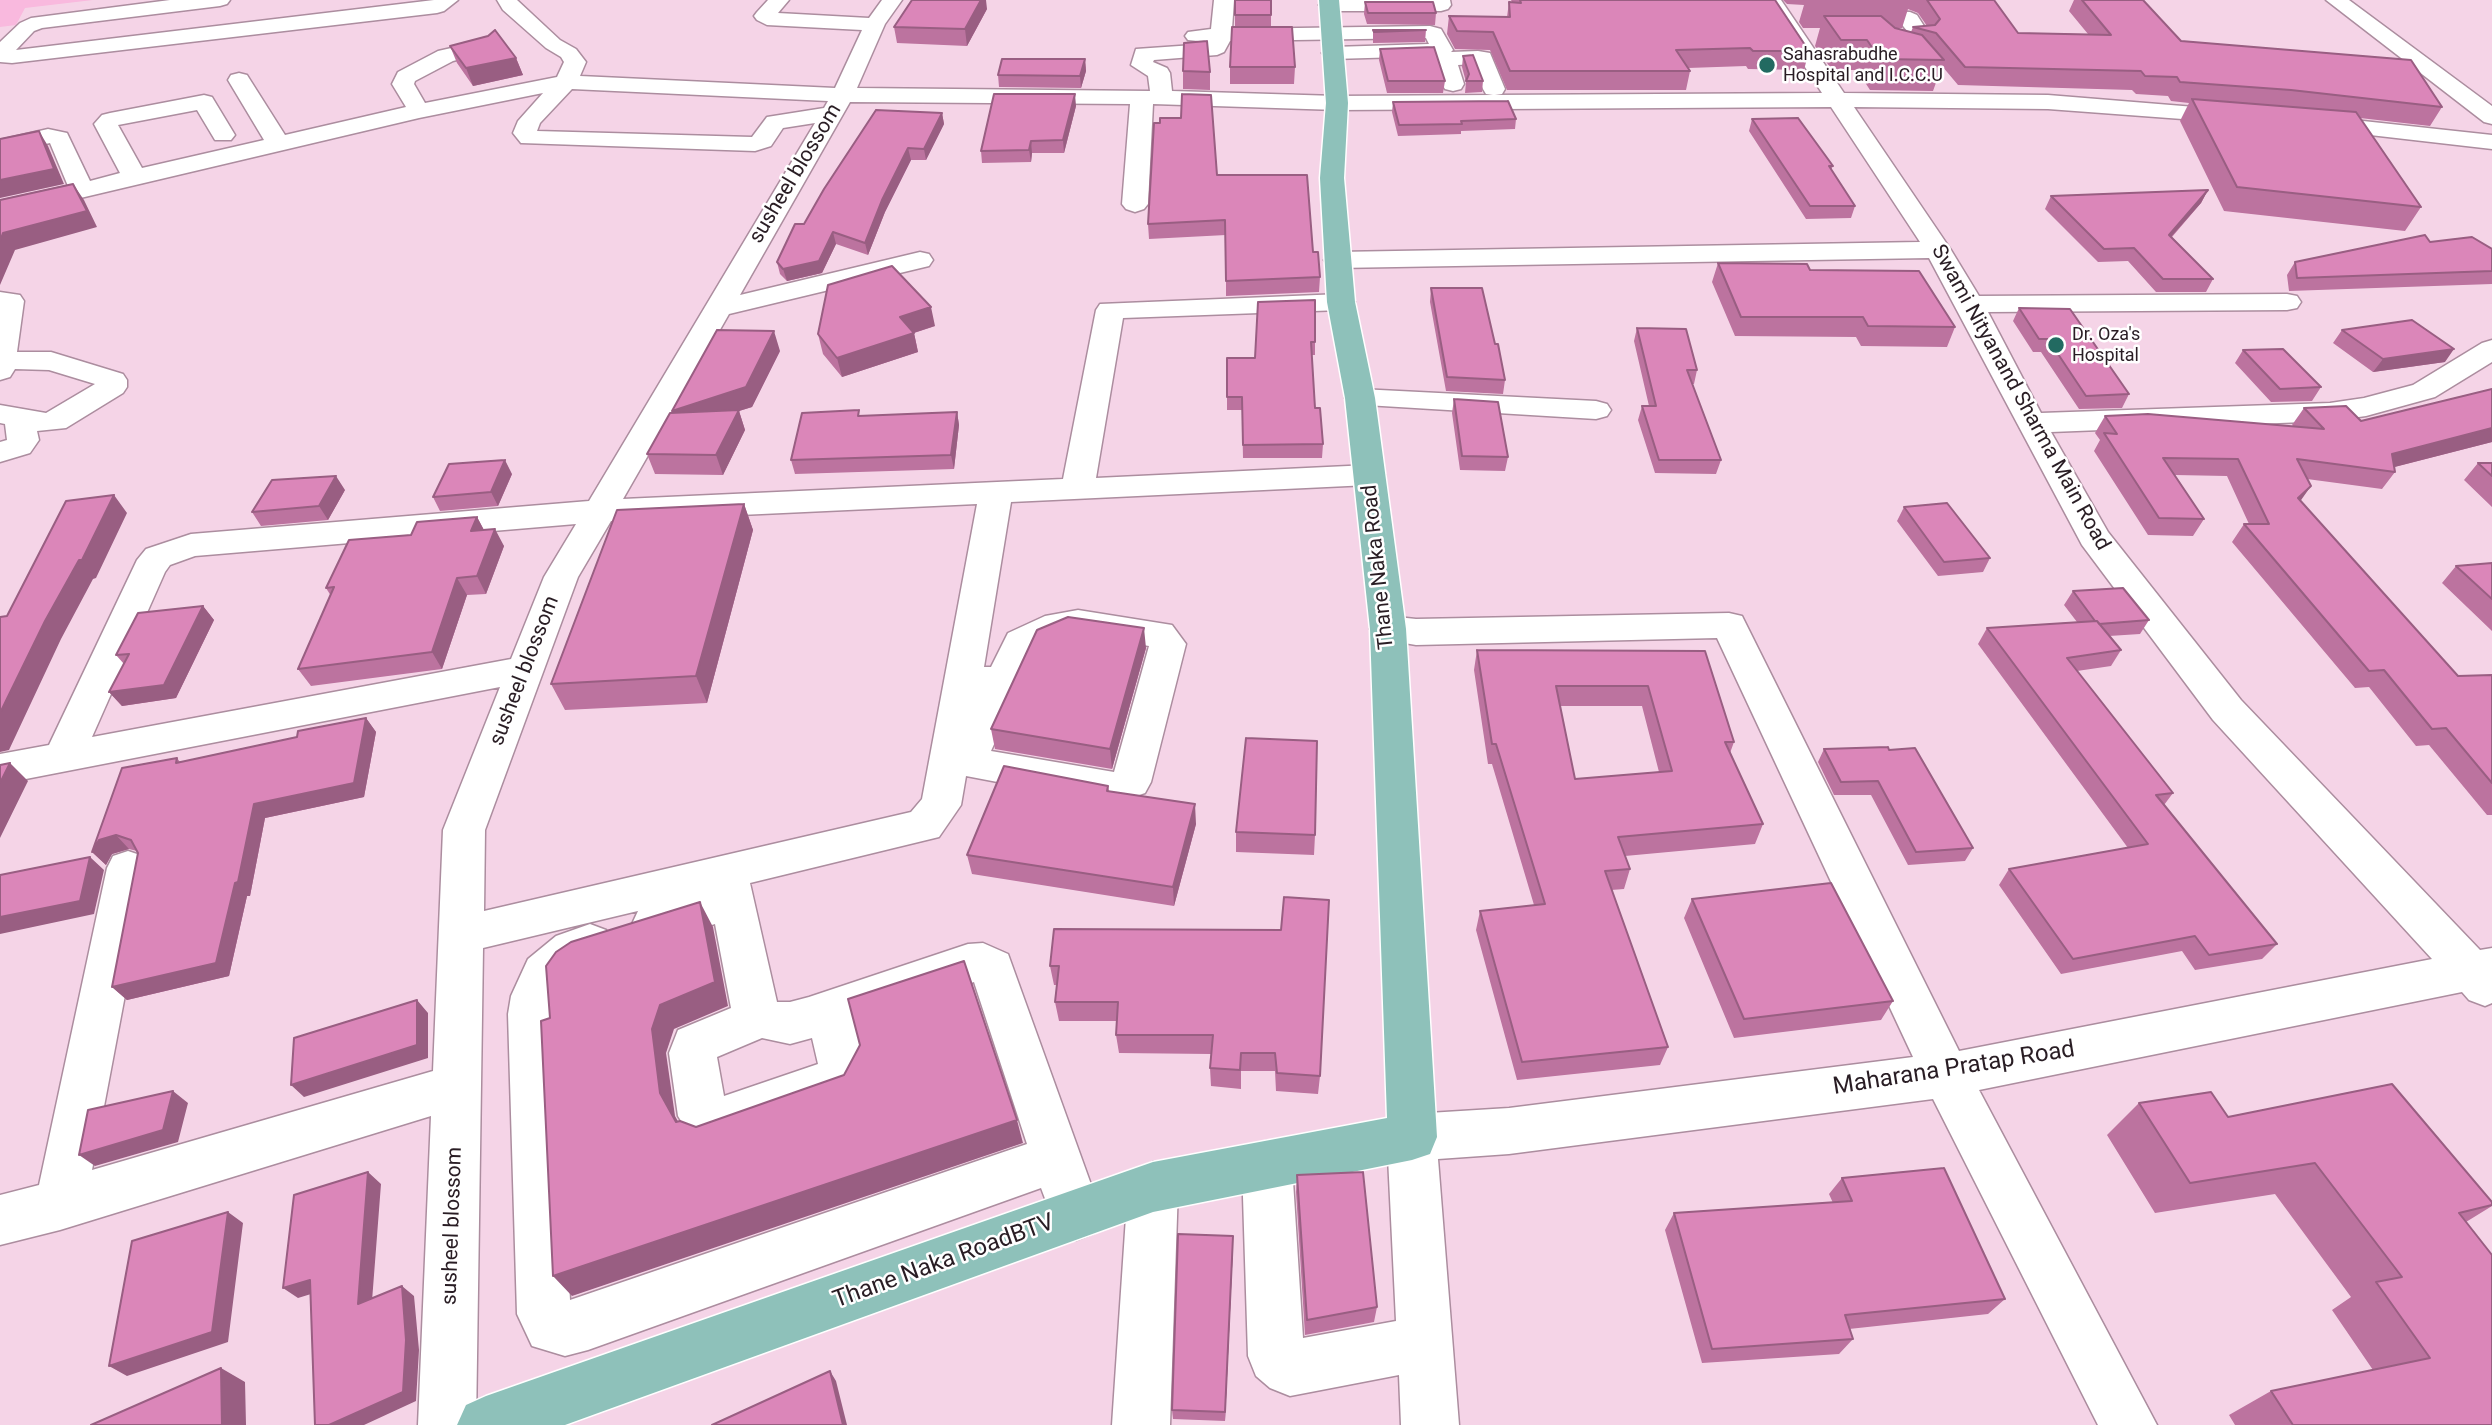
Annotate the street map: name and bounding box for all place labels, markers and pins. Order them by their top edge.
place label: Sahasrabudhe Hospital and I.C.C.U [1783,44,1943,86]
marker: Sahasrabudhe Hospital and I.C.C.U [1757,55,1777,75]
place label: Dr. Oza's Hospital [2072,324,2140,366]
marker: Dr. Oza's Hospital [2046,335,2066,355]

